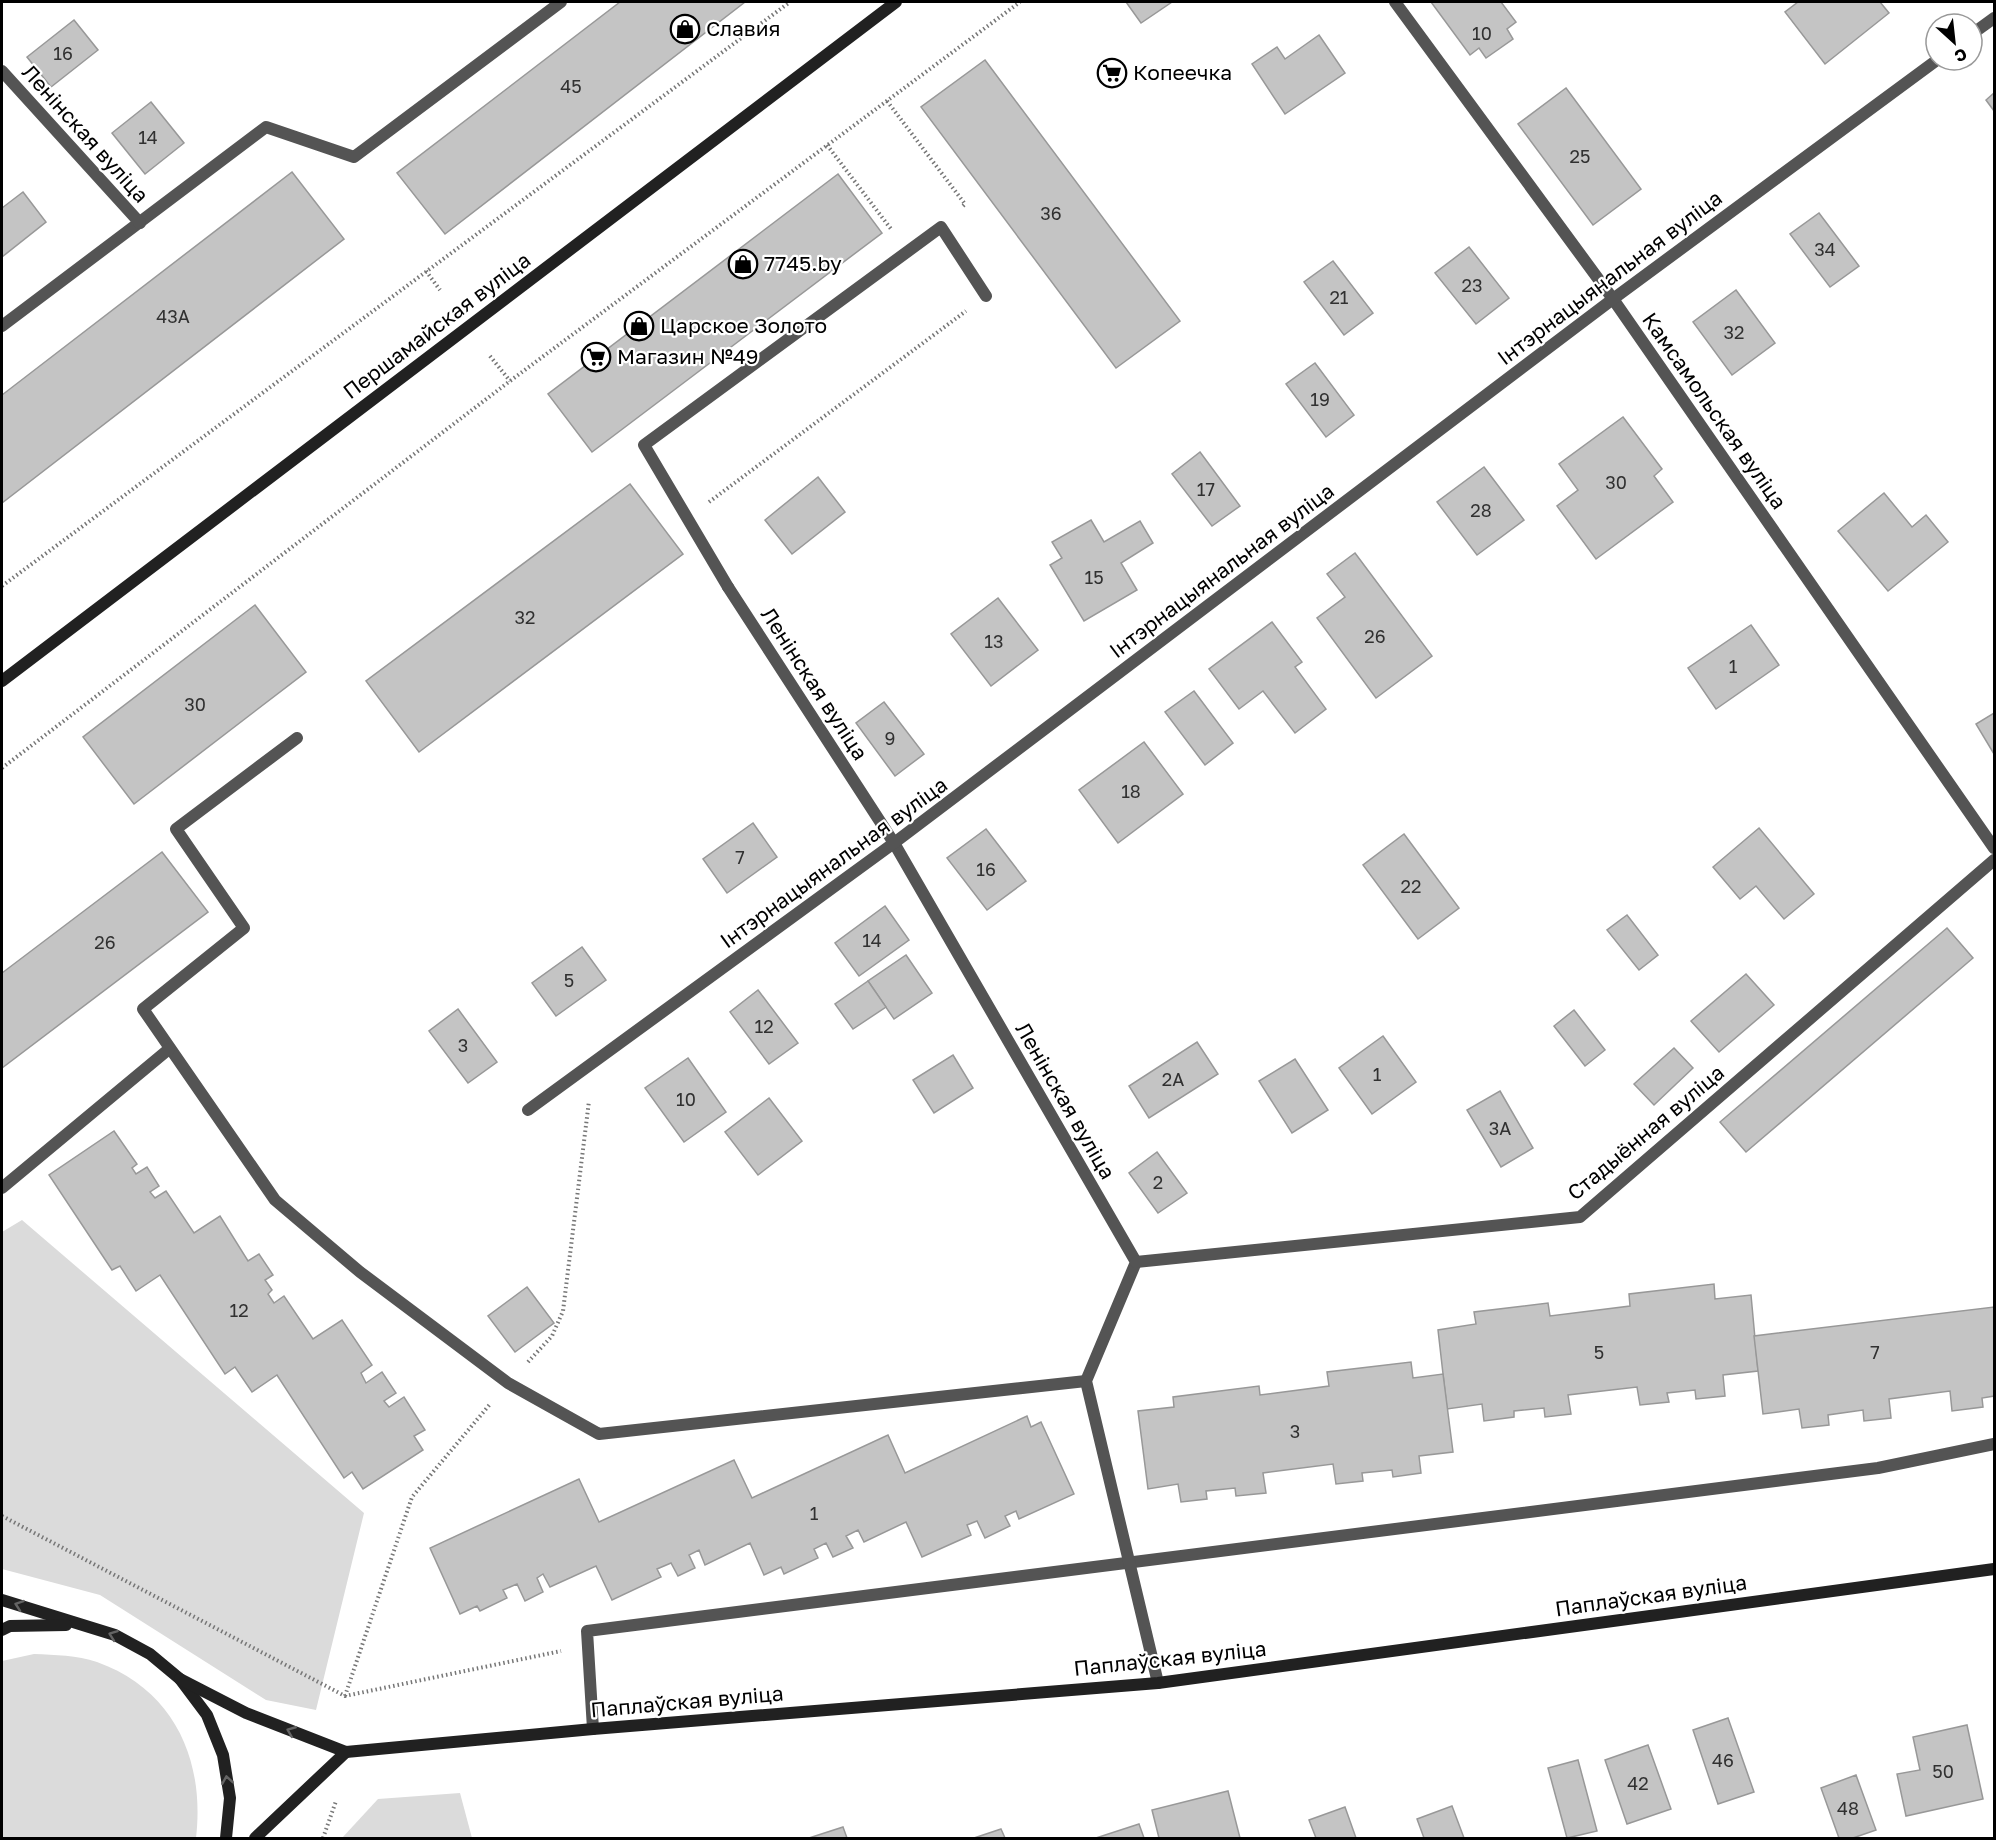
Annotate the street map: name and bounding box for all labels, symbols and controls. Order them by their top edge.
north arrow [1924,12,1984,72]
shop icon: Славия [669,13,701,45]
place label: Славия [706,15,780,41]
house number: 10 [1472,22,1492,44]
house number: 16 [53,42,73,64]
text: С [1951,44,1970,67]
supermarket icon: Копеечка [1096,57,1128,89]
street label: Ленінская вуліца [17,59,155,208]
place label: Копеечка [1133,59,1232,85]
house number: 45 [560,75,582,97]
house number: 14 [138,126,158,148]
house number: 25 [1570,145,1590,167]
street label: Інтэрнацыянальная вуліца [1492,184,1727,370]
house number: 36 [1040,202,1062,224]
house number: 34 [1814,238,1836,260]
street label: Першамайская вуліца [338,246,535,404]
shop icon: 7745.by [727,248,759,280]
place label: 7745.by [764,250,842,276]
house number: 23 [1462,274,1482,296]
house number: 21 [1329,286,1349,308]
house number: 43А [156,305,190,327]
street label: Камсамольская вуліца [1637,307,1793,514]
shop icon: Царское Золото [623,310,655,342]
place label: Царское Золото [660,312,827,338]
house number: 32 [1724,321,1744,343]
supermarket icon: Магазин №49 [580,341,612,373]
place label: Магазин №49 [617,343,758,369]
house number: 19 [1310,388,1330,410]
house number: 30 [1605,471,1627,493]
street label: Інтэрнацыянальная вуліца [1104,477,1339,663]
house number: 17 [1197,478,1215,500]
house number: 28 [1470,499,1492,521]
house number: 15 [1084,566,1104,588]
street label: Ленінская вуліца [756,602,874,765]
house number: 32 [515,606,535,628]
house number: 26 [1364,625,1386,647]
house number: 13 [984,630,1004,652]
house number: 1 [1729,655,1738,677]
house number: 30 [184,693,206,715]
house number: 9 [885,727,895,749]
street label: Інтэрнацыянальная вуліца [715,771,952,953]
house number: 18 [1121,780,1141,802]
house number: 7 [735,846,745,868]
house number: 16 [976,858,996,880]
house number: 22 [1401,875,1421,897]
house number: 14 [862,929,882,951]
house number: 26 [94,931,116,953]
house number: 5 [564,969,574,991]
house number: 12 [754,1015,774,1037]
street label: Ленінская вуліца [1010,1018,1121,1183]
house number: 3 [458,1034,468,1056]
street label: Стадыённая вуліца [1562,1059,1729,1205]
house number: 1 [1373,1063,1382,1085]
house number: 2А [1162,1068,1184,1090]
house number: 10 [676,1088,696,1110]
house number: 3А [1489,1117,1511,1139]
house number: 2 [1153,1171,1163,1193]
house number: 12 [229,1299,249,1321]
house number: 5 [1594,1341,1604,1363]
house number: 7 [1870,1341,1880,1363]
house number: 3 [1290,1420,1300,1442]
house number: 1 [810,1502,819,1524]
street label: Паплаўская вуліца [1553,1569,1748,1621]
one-way arrow [14,1600,25,1613]
one-way arrow [108,1630,119,1643]
street label: Паплаўская вуліца [1072,1635,1267,1681]
street label: Паплаўская вуліца [589,1680,784,1722]
one-way arrow [287,1726,298,1738]
house number: 46 [1712,1749,1734,1771]
house number: 50 [1932,1760,1954,1782]
house number: 42 [1627,1772,1649,1794]
one-way arrow [222,1776,234,1785]
house number: 48 [1837,1797,1859,1819]

